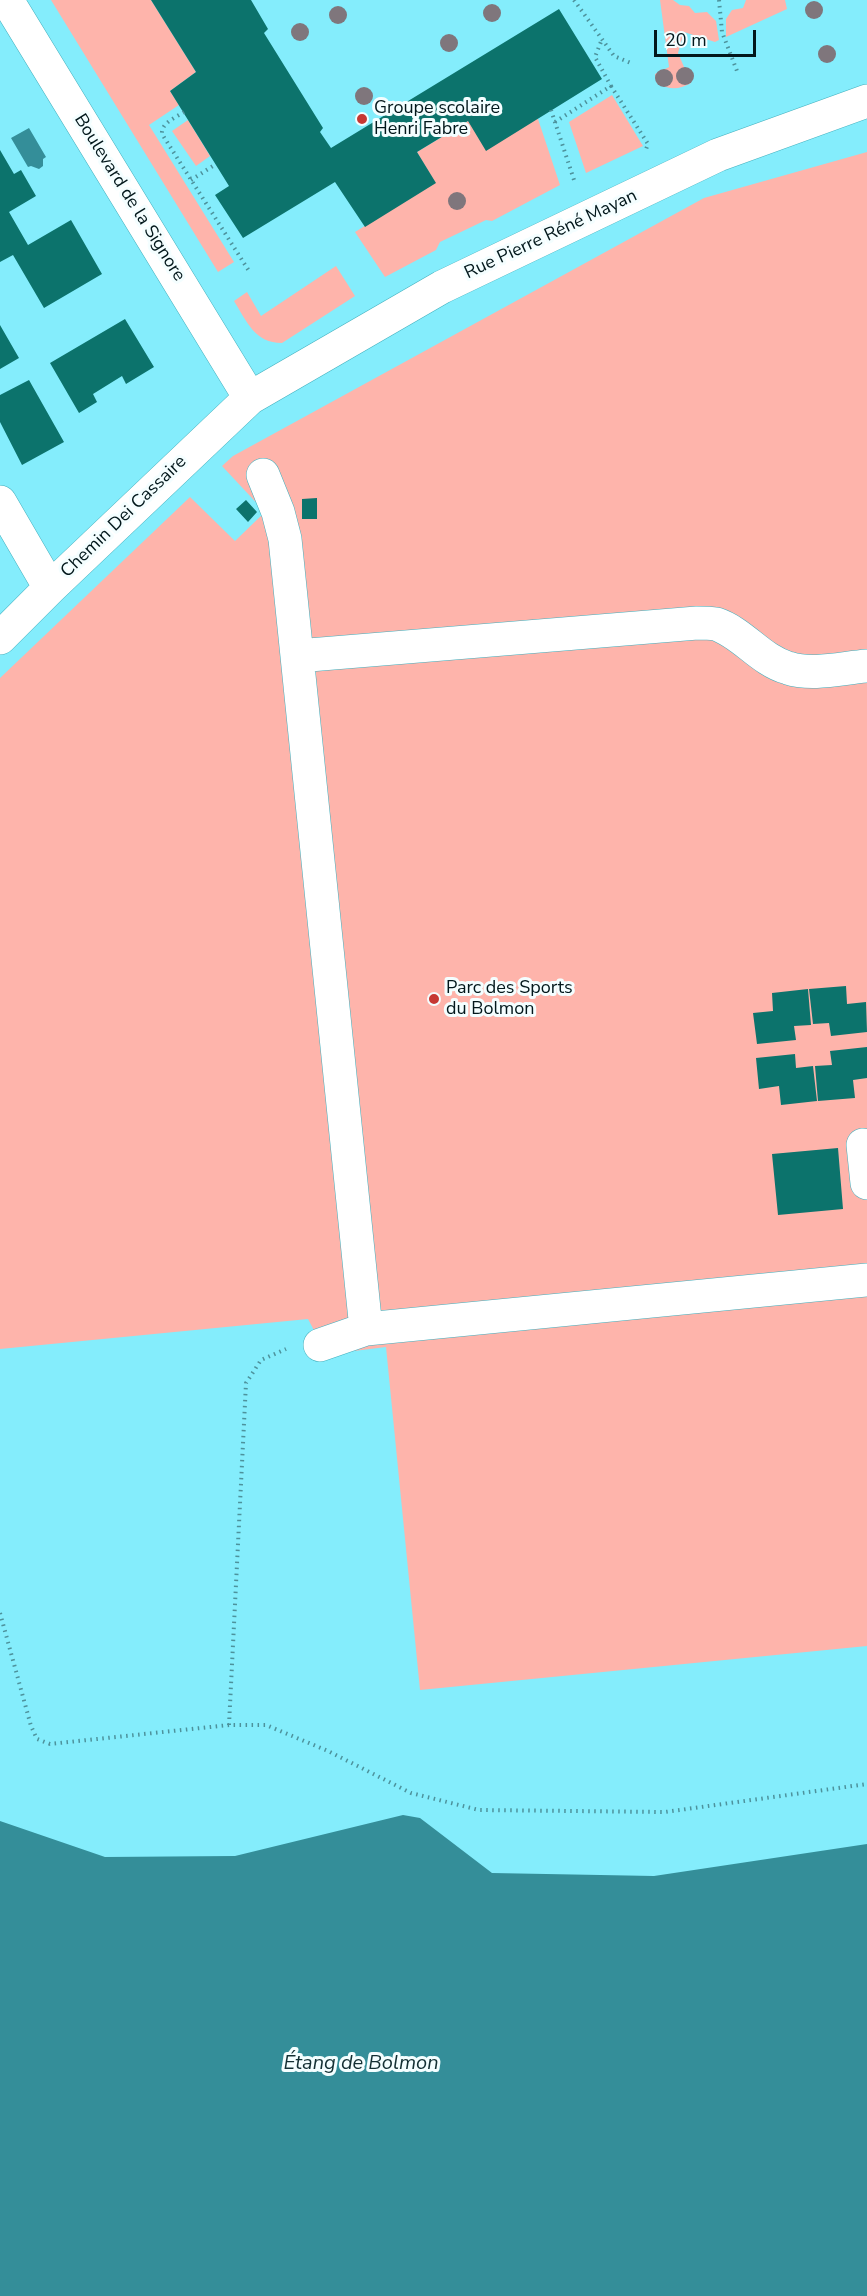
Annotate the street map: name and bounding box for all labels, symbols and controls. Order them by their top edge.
scale bar [657,18,759,56]
text: 20 m [665,28,707,52]
place label: Groupe scolaire Henri Fabre [374,98,500,140]
street label: Boulevard de la Signore [69,110,189,286]
marker: Groupe scolaire Henri Fabre [355,112,369,126]
street label: Rue Pierre Réné Mayan [461,185,641,285]
street label: Chemin Dei Cassaire [57,451,191,583]
place label: Parc des Sports du Bolmon [446,978,573,1020]
marker: Parc des Sports du Bolmon [427,992,441,1006]
water label: Étang de Bolmon [284,2052,438,2076]

